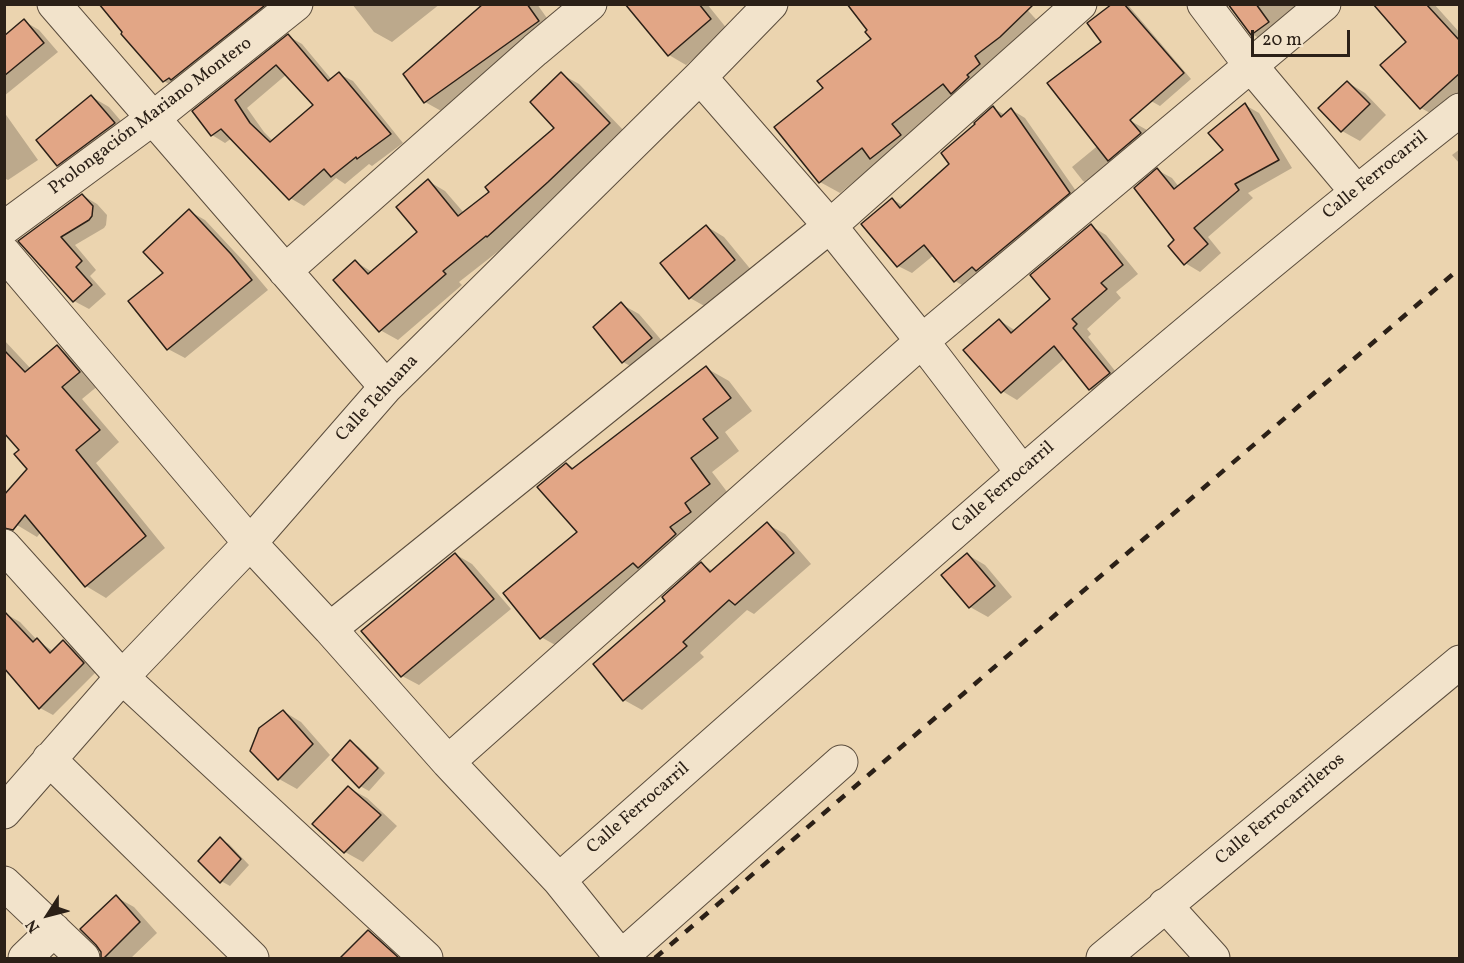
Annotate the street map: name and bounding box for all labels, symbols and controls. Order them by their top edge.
scale bar [1254,18,1353,56]
text: 20 m [1262,28,1302,53]
street label: Prolongación Mariano Montero [45,34,257,200]
street label: Calle Ferrocarril [1319,127,1433,225]
street label: Calle Tehuana [332,351,424,447]
street label: Calle Ferrocarril [948,438,1060,538]
street label: Calle Ferrocarrileros [1212,750,1350,870]
street label: Calle Ferrocarril [583,759,695,859]
north arrow [18,885,78,945]
text: N [21,914,46,937]

